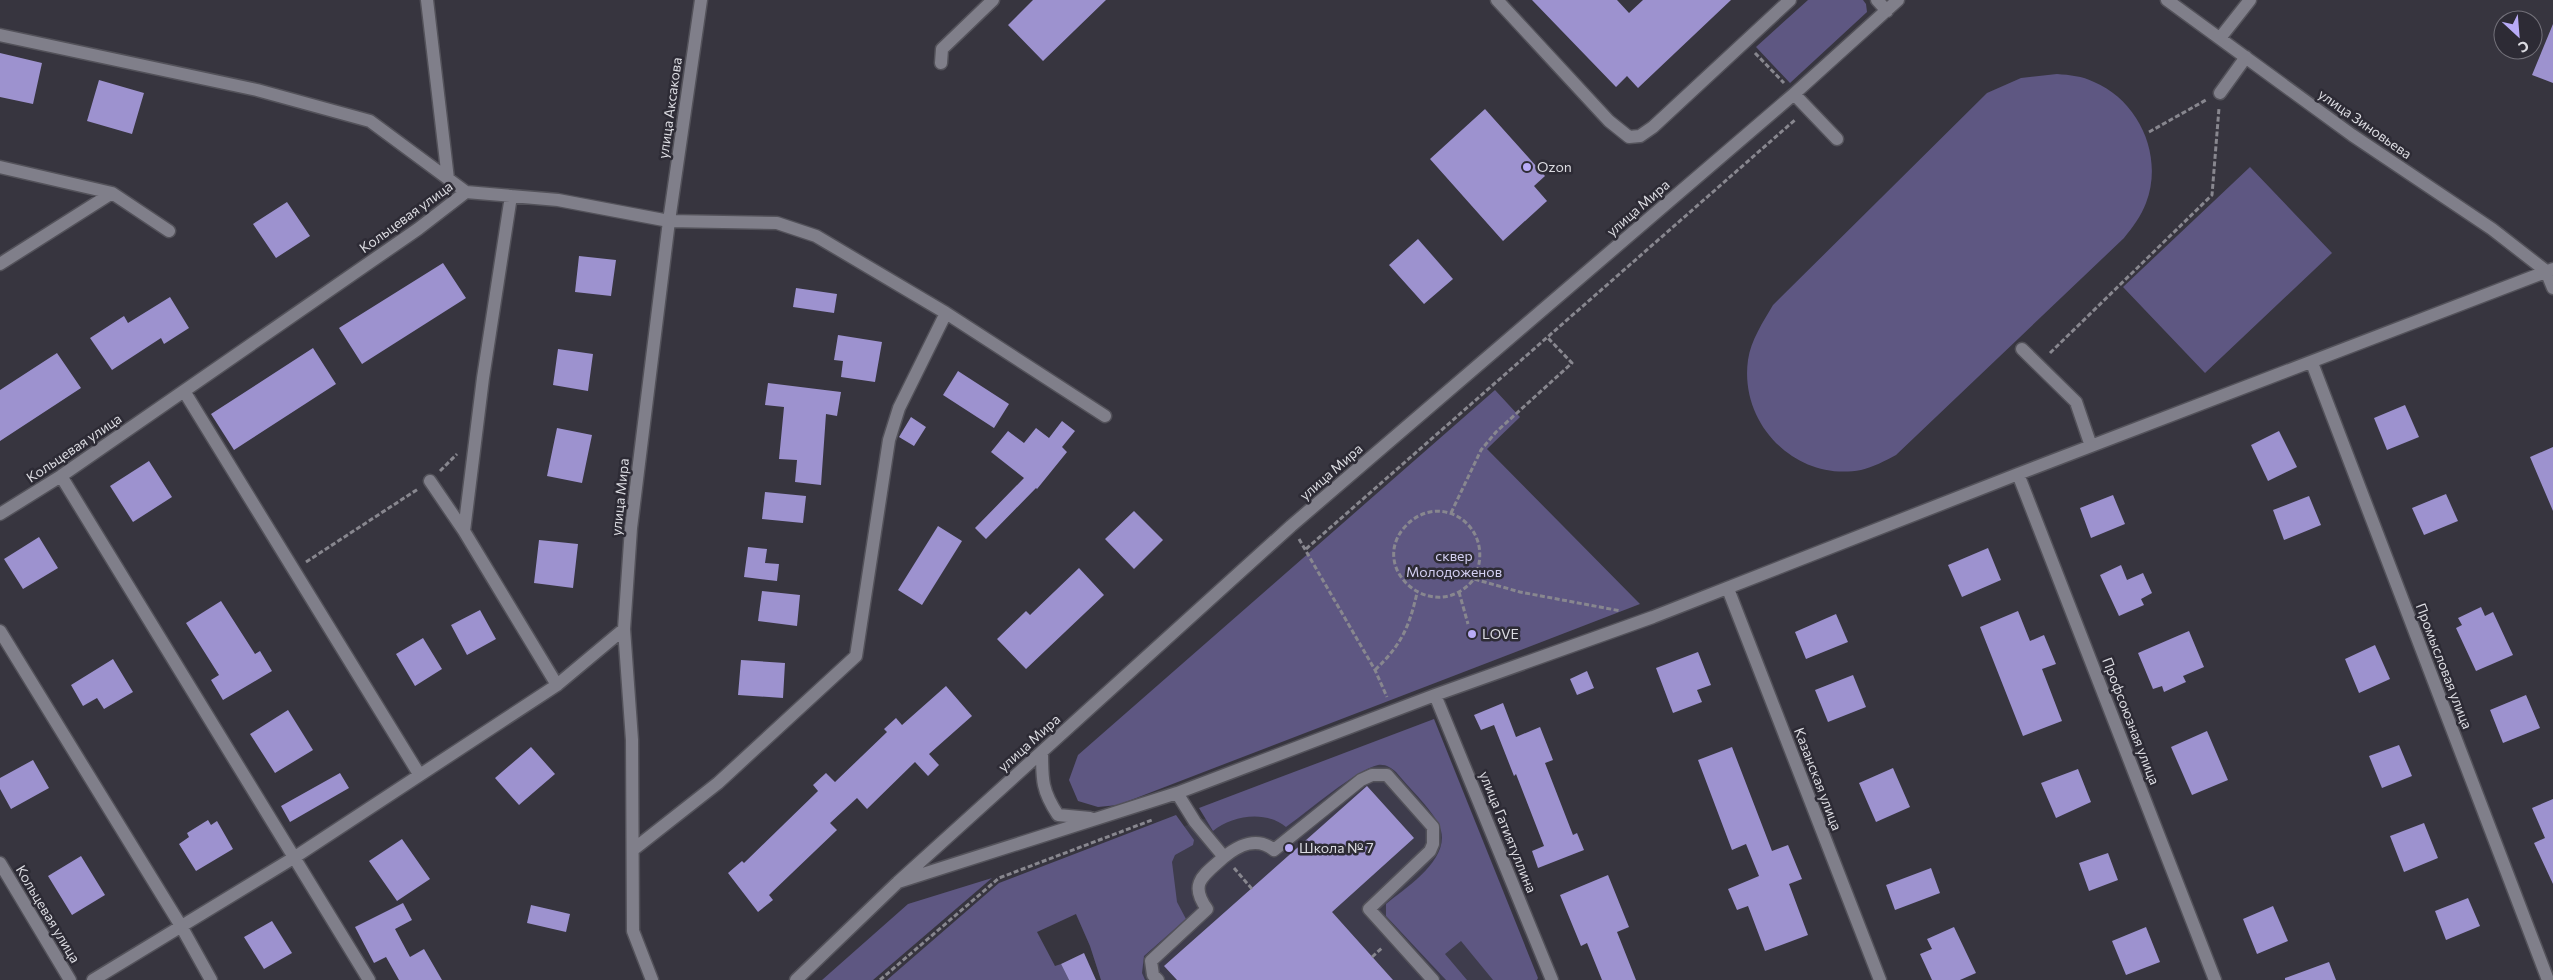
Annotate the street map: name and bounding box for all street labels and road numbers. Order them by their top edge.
street label: улица Аксакова [654,56,685,160]
street label: улица Зиновьева [2315,85,2415,162]
street label: улица Мира [1603,176,1673,240]
street label: Кольцевая улица [356,177,456,256]
street label: Кольцевая улица [23,410,124,486]
street label: улица Мира [1296,440,1366,504]
street label: улица Мира [607,457,632,537]
street label: Промысловая улица [2413,600,2476,731]
street label: Профсоюзная улица [2099,655,2164,787]
street label: улица Мира [994,710,1063,775]
street label: Казанская улица [1791,725,1846,833]
street label: улица Гатиятуллина [1476,768,1541,895]
street label: Кольцевая улица [13,862,84,966]

